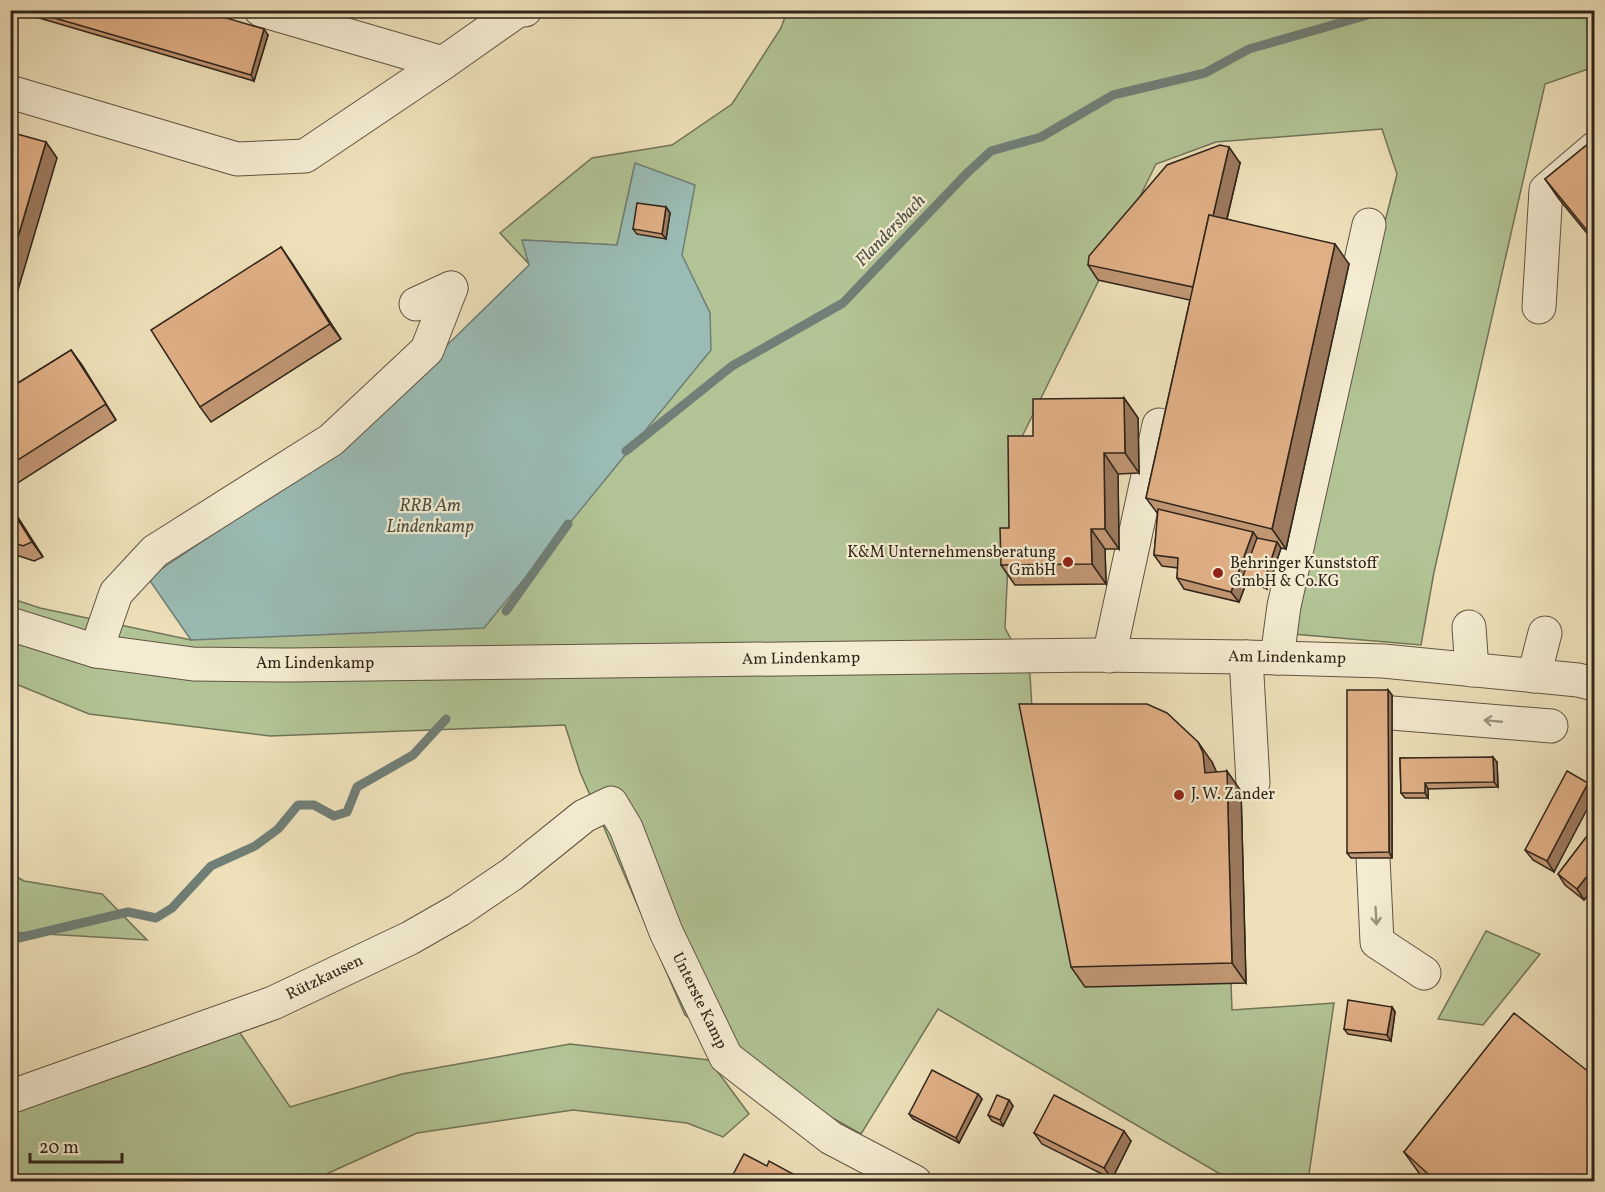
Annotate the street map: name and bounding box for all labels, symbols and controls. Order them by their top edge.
water label: Flandersbach [850,189,932,273]
water label: RRB Am Lindenkamp [386,494,474,540]
place label: K&M Unternehmensberatung GmbH [847,542,1056,582]
place label: Behringer Kunststoff GmbH & Co.KG [1230,553,1379,593]
marker: K&M Unternehmensberatung GmbH [1061,555,1075,569]
marker: Behringer Kunststoff GmbH & Co.KG [1211,566,1225,580]
street label: Am Lindenkamp [1228,646,1346,670]
street label: Am Lindenkamp [742,647,860,671]
street label: Am Lindenkamp [256,653,374,675]
one-way arrow [1484,716,1504,727]
place label: J. W. Zander [1191,784,1275,806]
marker: J. W. Zander [1172,788,1186,802]
one-way arrow [1370,906,1381,926]
street label: Unterste Kamp [666,949,732,1053]
street label: Rützkausen [283,950,367,1006]
scale bar [30,1126,122,1164]
text: 20 m [39,1136,79,1161]

